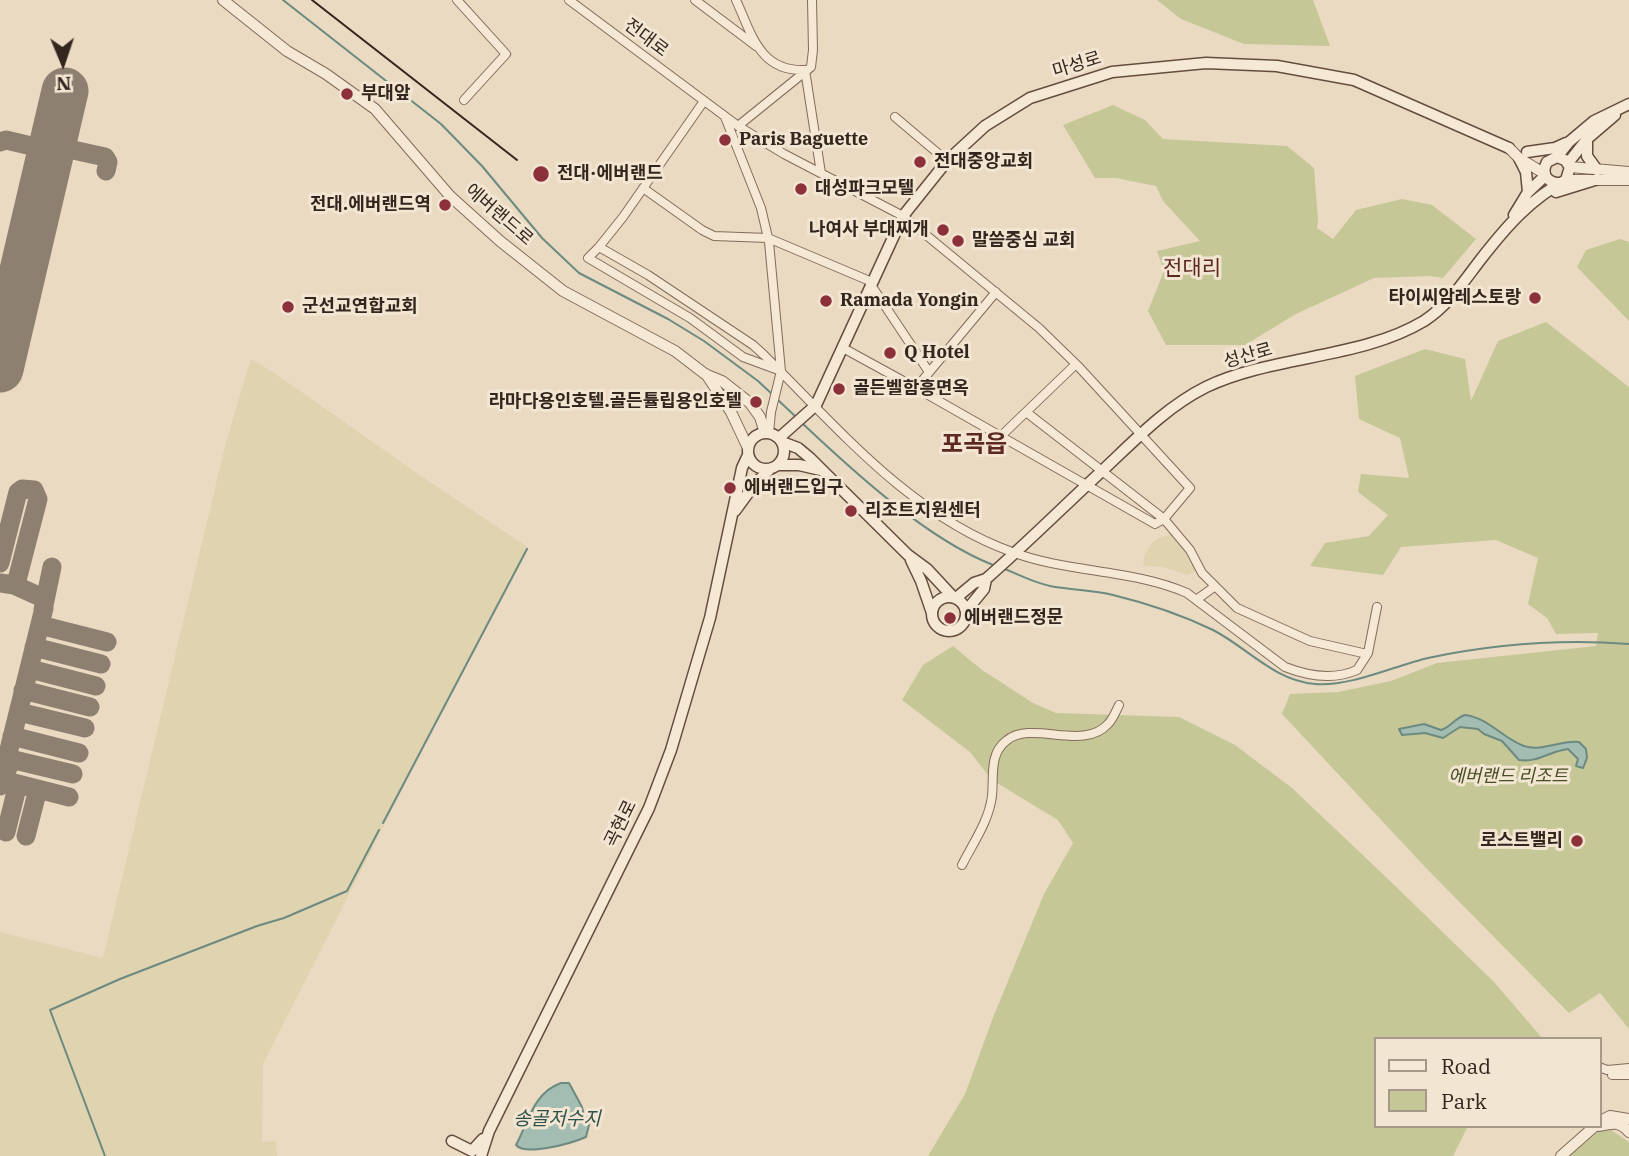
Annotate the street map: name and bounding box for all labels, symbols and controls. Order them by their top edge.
street label: 전대로 [620,14,672,62]
north arrow [28,28,98,98]
street label: 마성로 [1050,47,1104,83]
text: N [56,72,72,96]
place label: 부대앞 [361,83,411,105]
marker: 부대앞 [339,86,355,102]
place label: Paris Baguette [739,129,868,151]
marker: Paris Baguette [717,132,733,148]
place label: 전대중앙교회 [934,151,1033,173]
marker: 전대중앙교회 [912,154,928,170]
place label: 전대·에버랜드 [557,163,663,185]
marker: 전대·에버랜드 [531,164,551,184]
place label: 대성파크모텔 [815,178,914,200]
street label: 에버랜드로 [461,180,537,250]
marker: 대성파크모텔 [793,181,809,197]
place label: 전대.에버랜드역 [310,194,431,216]
marker: 전대.에버랜드역 [437,197,453,213]
place label: 나여사 부대찌개 [809,219,929,241]
marker: 나여사 부대찌개 [935,222,951,238]
place label: 말씀중심 교회 [972,230,1076,252]
marker: 말씀중심 교회 [950,233,966,249]
district label: 전대리 [1163,256,1221,282]
place label: 타이씨암레스토랑 [1389,287,1521,309]
place label: Ramada Yongin [840,290,979,312]
marker: 타이씨암레스토랑 [1527,290,1543,306]
marker: Ramada Yongin [818,293,834,309]
place label: 군선교연합교회 [302,296,418,318]
marker: 군선교연합교회 [280,299,296,315]
street label: 성산로 [1221,339,1275,373]
place label: Q Hotel [904,342,970,364]
marker: Q Hotel [882,345,898,361]
place label: 골든벨함흥면옥 [853,378,969,400]
marker: 골든벨함흥면옥 [831,381,847,397]
place label: 라마다용인호텔.골든튤립용인호텔 [489,391,742,413]
marker: 라마다용인호텔.골든튤립용인호텔 [748,394,764,410]
district label: 포곡읍 [941,431,1007,459]
place label: 에버랜드입구 [744,477,843,499]
marker: 에버랜드입구 [722,480,738,496]
place label: 리조트지원센터 [865,500,981,522]
marker: 리조트지원센터 [843,503,859,519]
place label: 에버랜드정문 [964,607,1063,629]
marker: 에버랜드정문 [942,610,958,626]
park label: 에버랜드 리조트 [1448,766,1568,788]
street label: 곡현로 [600,797,642,851]
place label: 로스트밸리 [1480,830,1563,852]
marker: 로스트밸리 [1569,833,1585,849]
legend [1374,1037,1601,1128]
text: Road [1441,1052,1491,1080]
text: Park [1441,1087,1487,1115]
water label: 송골저수지 [513,1109,601,1131]

